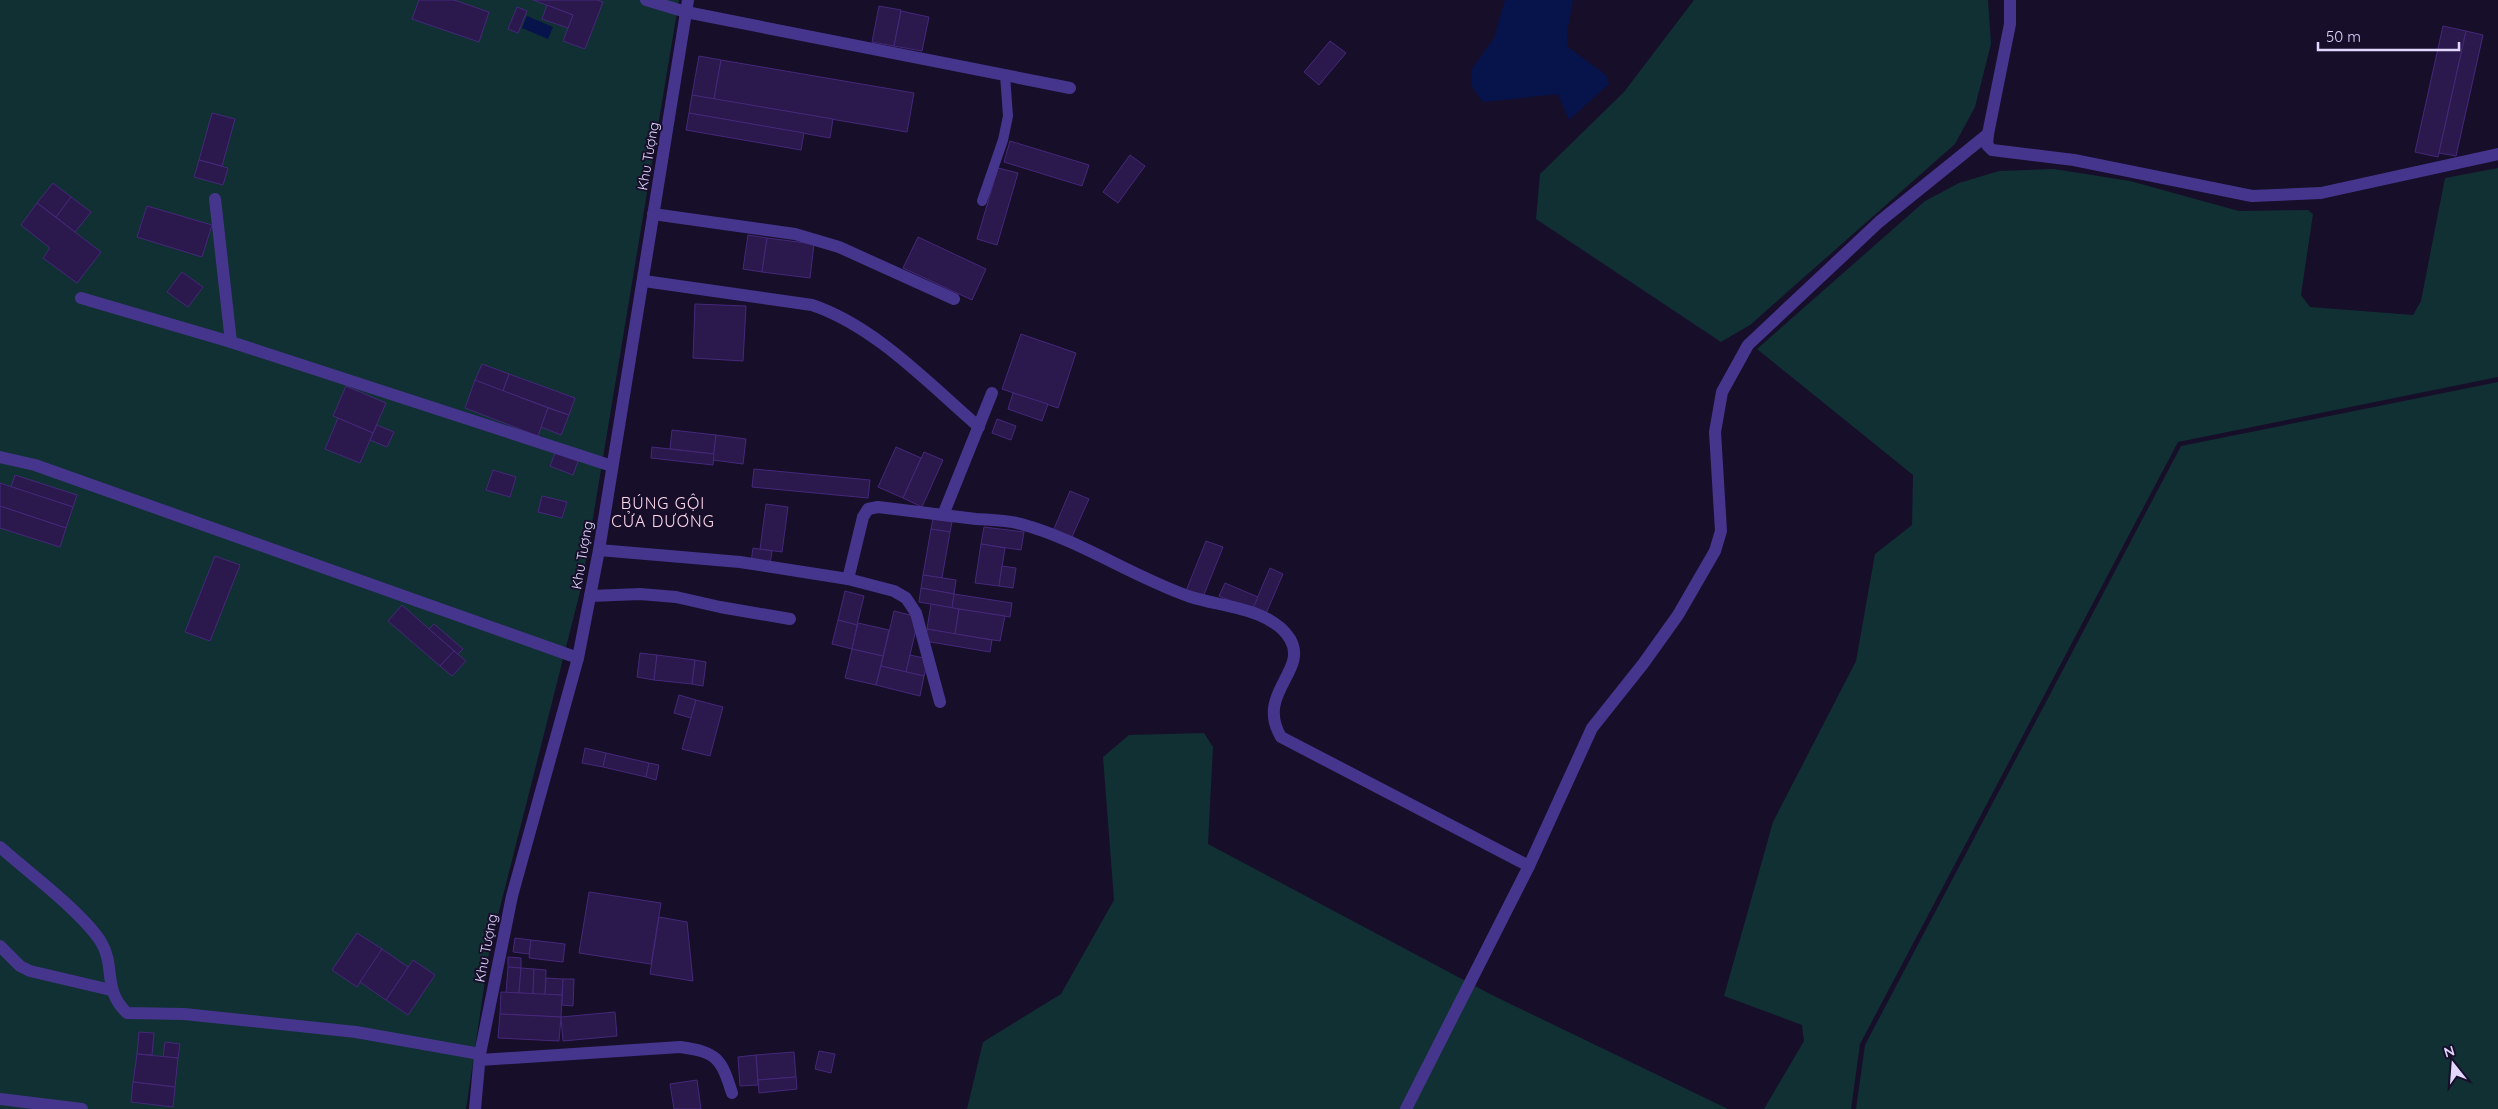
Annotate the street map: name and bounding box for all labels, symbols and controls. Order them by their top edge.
scale bar [2318,20,2459,52]
text: 50 m [2326,27,2361,46]
street label: Khu Tượng [633,120,663,192]
district label: BÚNG GỘI CỬA DƯƠNG [611,493,715,531]
street label: Khu Tượng [567,519,597,591]
street label: Khu Tượng [471,912,501,984]
north arrow [2428,1039,2478,1089]
text: N [2442,1041,2457,1062]

